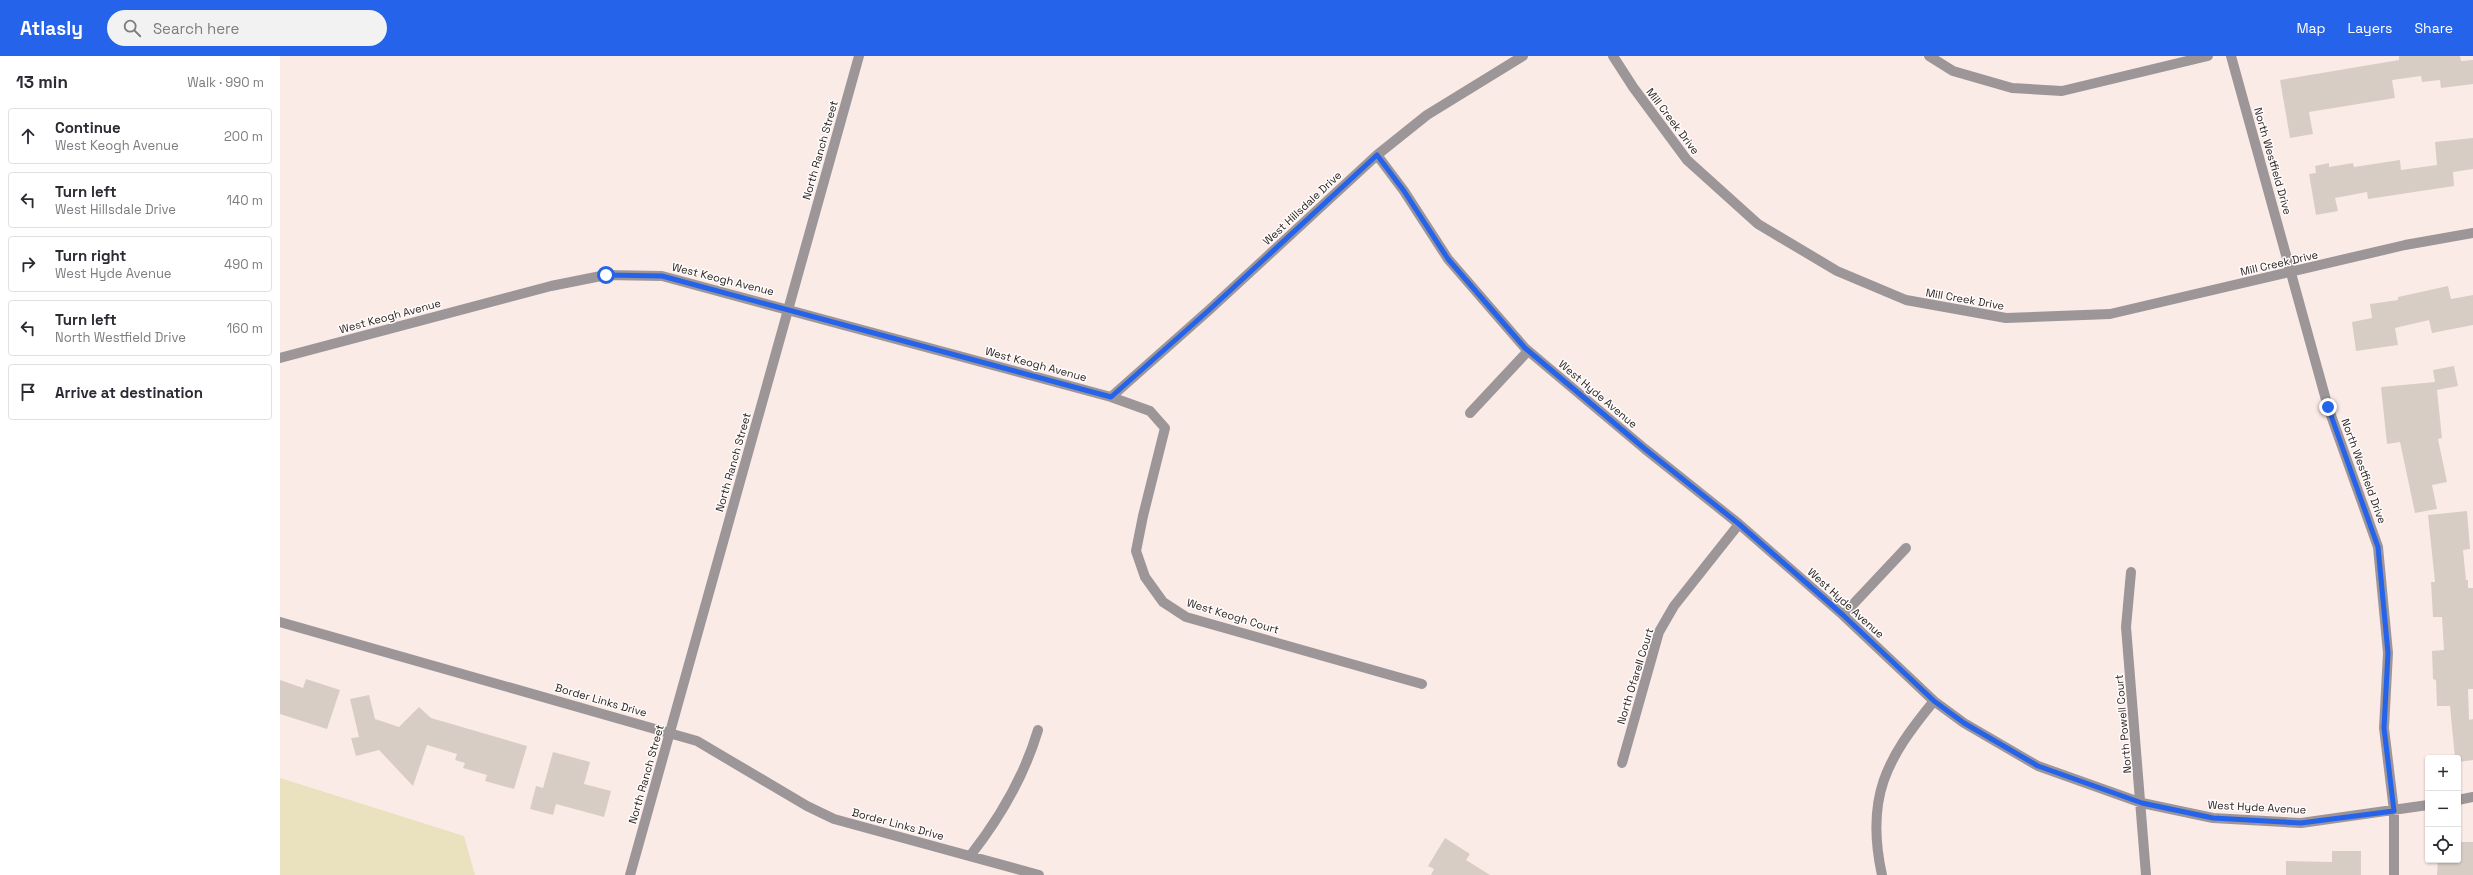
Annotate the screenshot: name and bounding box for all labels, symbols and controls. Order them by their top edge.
search box [107,10,387,46]
text: Atlasly [20,16,83,41]
icon: search [121,17,143,39]
text: Search here [153,19,239,38]
text: Map [2296,19,2326,37]
text: Layers [2348,19,2392,37]
text: Share [2414,19,2453,37]
text: 13 min [16,71,68,93]
text: Walk · 990 m [187,74,264,91]
street label: Mill Creek Drive [1643,85,1703,157]
street label: North Ranch Street [799,99,841,201]
street label: North Westfield Drive [2251,106,2295,216]
text: Continue [55,118,121,137]
icon: ahead [17,125,39,147]
text: 200 m [224,128,263,145]
text: West Keogh Avenue [55,137,179,154]
street label: West Hillsdale Drive [1260,168,1344,248]
text: Turn left [55,182,117,201]
icon: left [17,189,39,211]
text: 140 m [227,192,263,209]
text: West Hillsdale Drive [55,201,176,218]
text: Turn right [55,246,126,265]
street label: Mill Creek Drive [2239,247,2319,279]
icon: right [17,253,39,275]
text: 490 m [224,256,263,273]
street label: West Keogh Avenue [671,260,775,298]
text: West Hyde Avenue [55,265,172,282]
route start [597,266,615,284]
street label: Mill Creek Drive [1925,285,2005,313]
street label: West Keogh Avenue [338,296,442,336]
text: Turn left [55,310,117,329]
icon: left [17,317,39,339]
text: 160 m [227,320,263,337]
text: North Westfield Drive [55,329,186,346]
street label: West Keogh Avenue [984,344,1088,384]
street label: West Hyde Avenue [1556,357,1640,431]
icon: arrive [17,381,39,403]
text: Arrive at destination [55,383,203,402]
route end [2319,398,2337,416]
street label: North Ranch Street [712,411,754,513]
street label: North Westfield Drive [2338,417,2390,525]
street label: West Hyde Avenue [1805,565,1887,641]
street label: West Keogh Court [1185,595,1281,637]
street label: North Ofarell Court [1614,626,1656,726]
street label: North Powell Court [2112,674,2134,774]
street label: Border Links Drive [554,680,648,720]
street label: North Ranch Street [625,723,667,825]
map controls [2425,755,2461,863]
button: + [2425,755,2461,791]
button: − [2425,791,2461,827]
street label: West Hyde Avenue [2207,797,2307,817]
street label: Border Links Drive [850,805,946,843]
button: locate [2425,827,2461,863]

